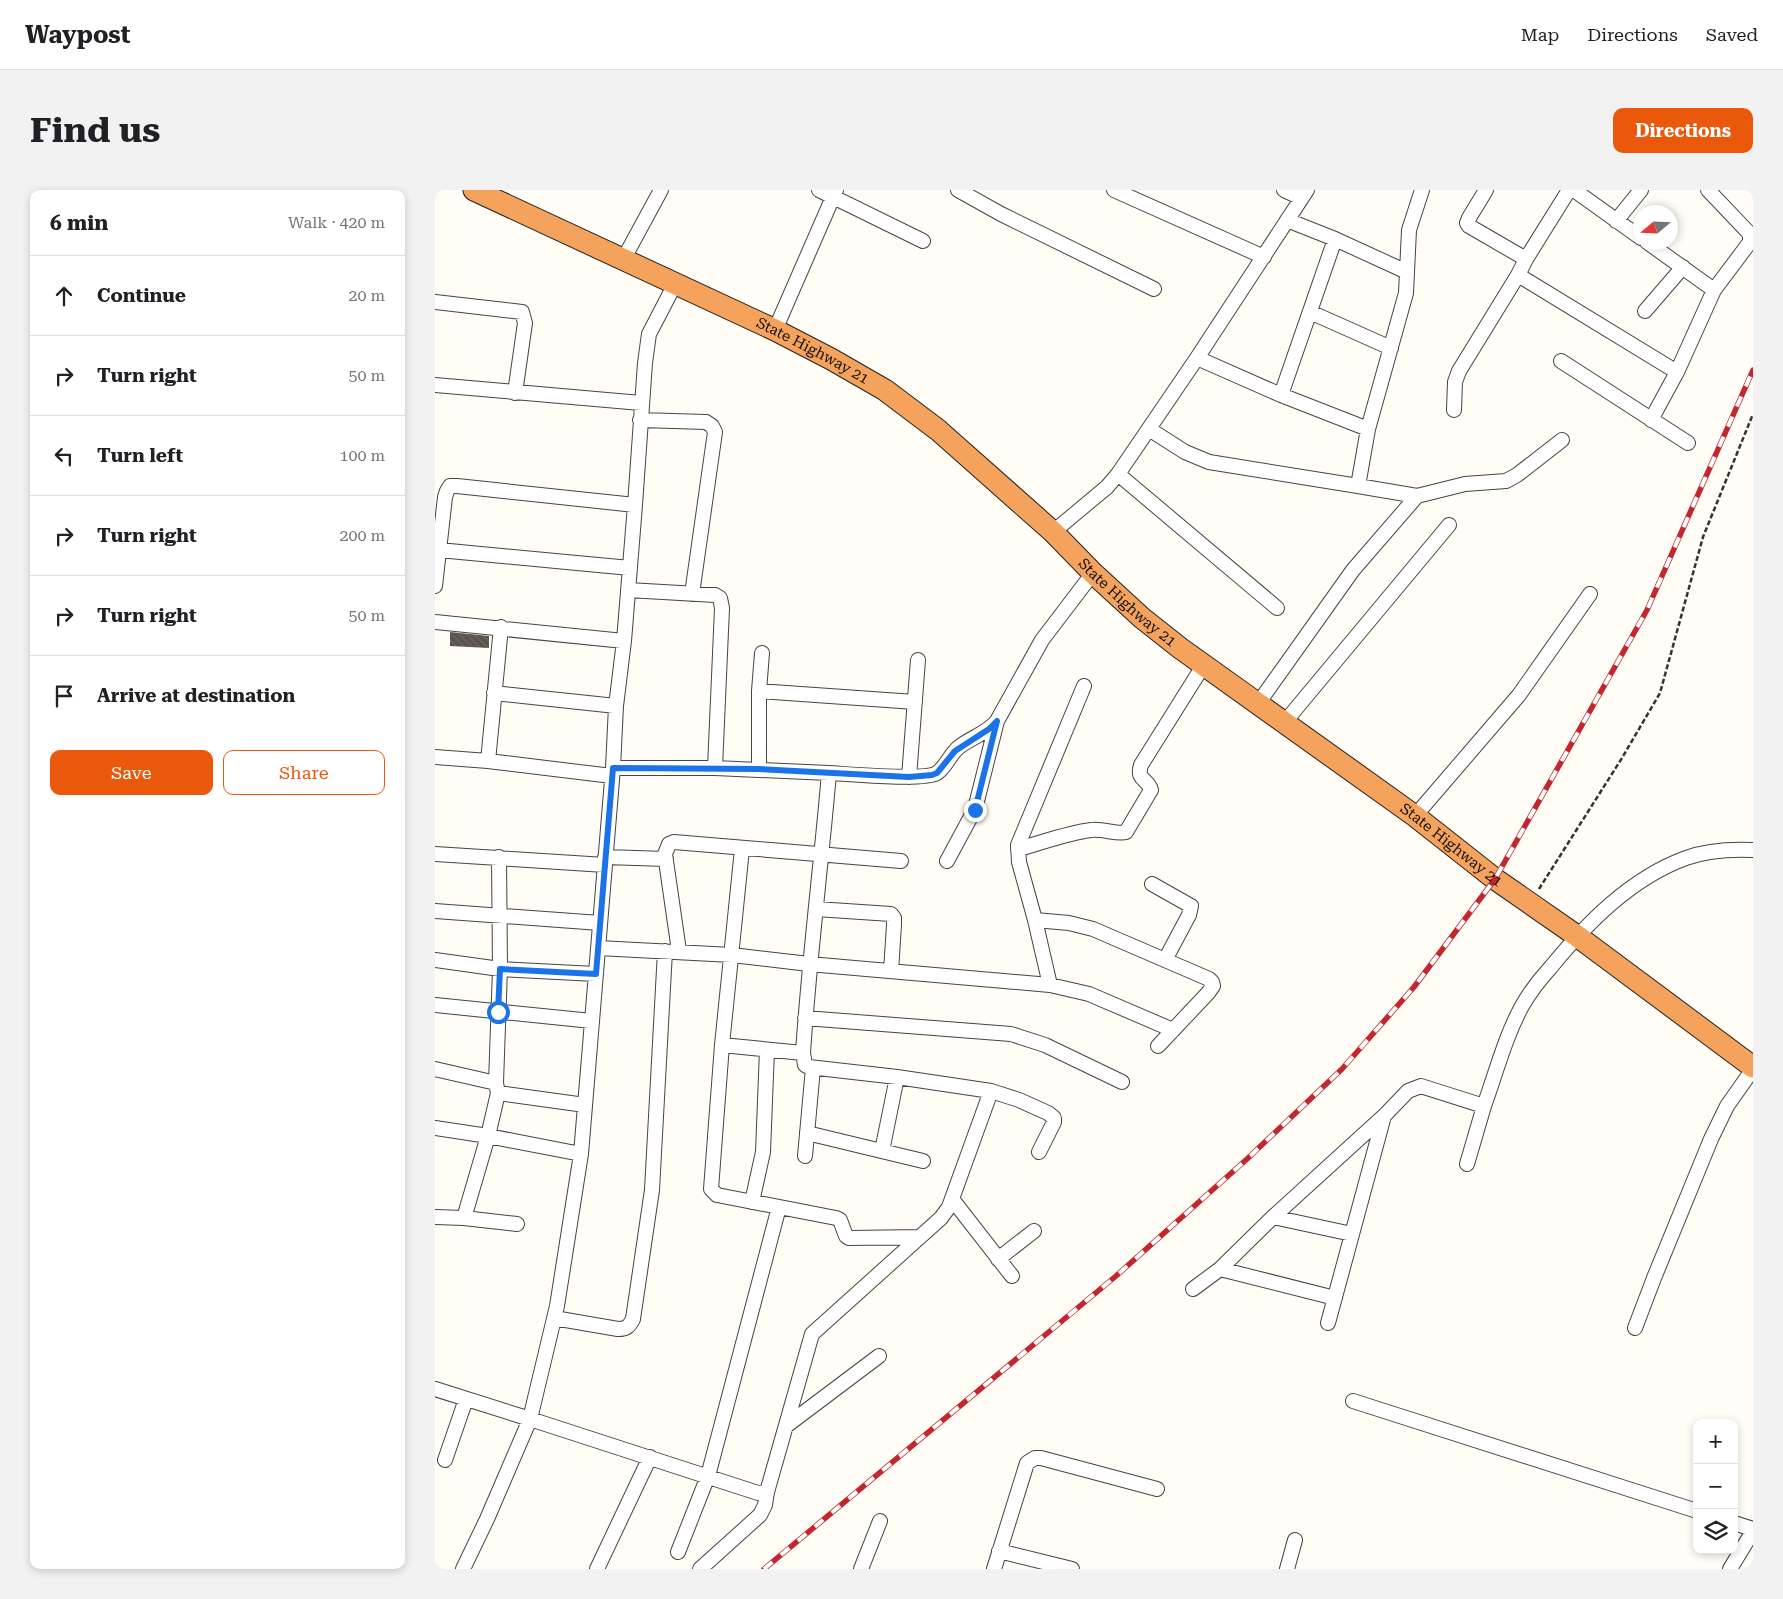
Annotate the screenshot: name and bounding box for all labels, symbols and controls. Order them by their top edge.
text: Waypost [25,21,130,49]
text: Map [1521,24,1559,45]
text: Directions [1587,24,1678,45]
text: Saved [1706,24,1758,45]
button: Directions [1613,108,1753,153]
text: Find us [30,110,160,151]
north arrow [1633,205,1678,250]
text: 6 min [50,211,108,235]
text: Walk · 420 m [288,213,385,232]
icon: ahead [50,282,78,310]
text: Continue [97,284,186,307]
text: 20 m [348,286,385,305]
street label: State Highway 21 [754,314,872,388]
icon: right [50,362,78,390]
text: Turn right [97,364,197,387]
text: 50 m [348,366,385,385]
icon: left [50,442,78,470]
text: Turn left [97,444,183,467]
text: 100 m [339,446,385,465]
icon: right [50,522,78,550]
text: Turn right [97,524,197,547]
text: 200 m [339,526,385,545]
street label: State Highway 21 [1075,554,1180,651]
icon: right [50,602,78,630]
text: Turn right [97,604,197,627]
text: 50 m [348,606,385,625]
icon: arrive [50,682,78,710]
text: Arrive at destination [97,684,295,707]
button: Save [50,750,213,795]
button: Share [223,750,385,795]
route end [964,799,987,822]
street label: State Highway 21 [1397,799,1506,891]
route start [487,1001,510,1024]
map controls [1693,1419,1738,1554]
button: + [1693,1419,1738,1464]
button: − [1693,1464,1738,1509]
button: layers [1693,1509,1738,1554]

